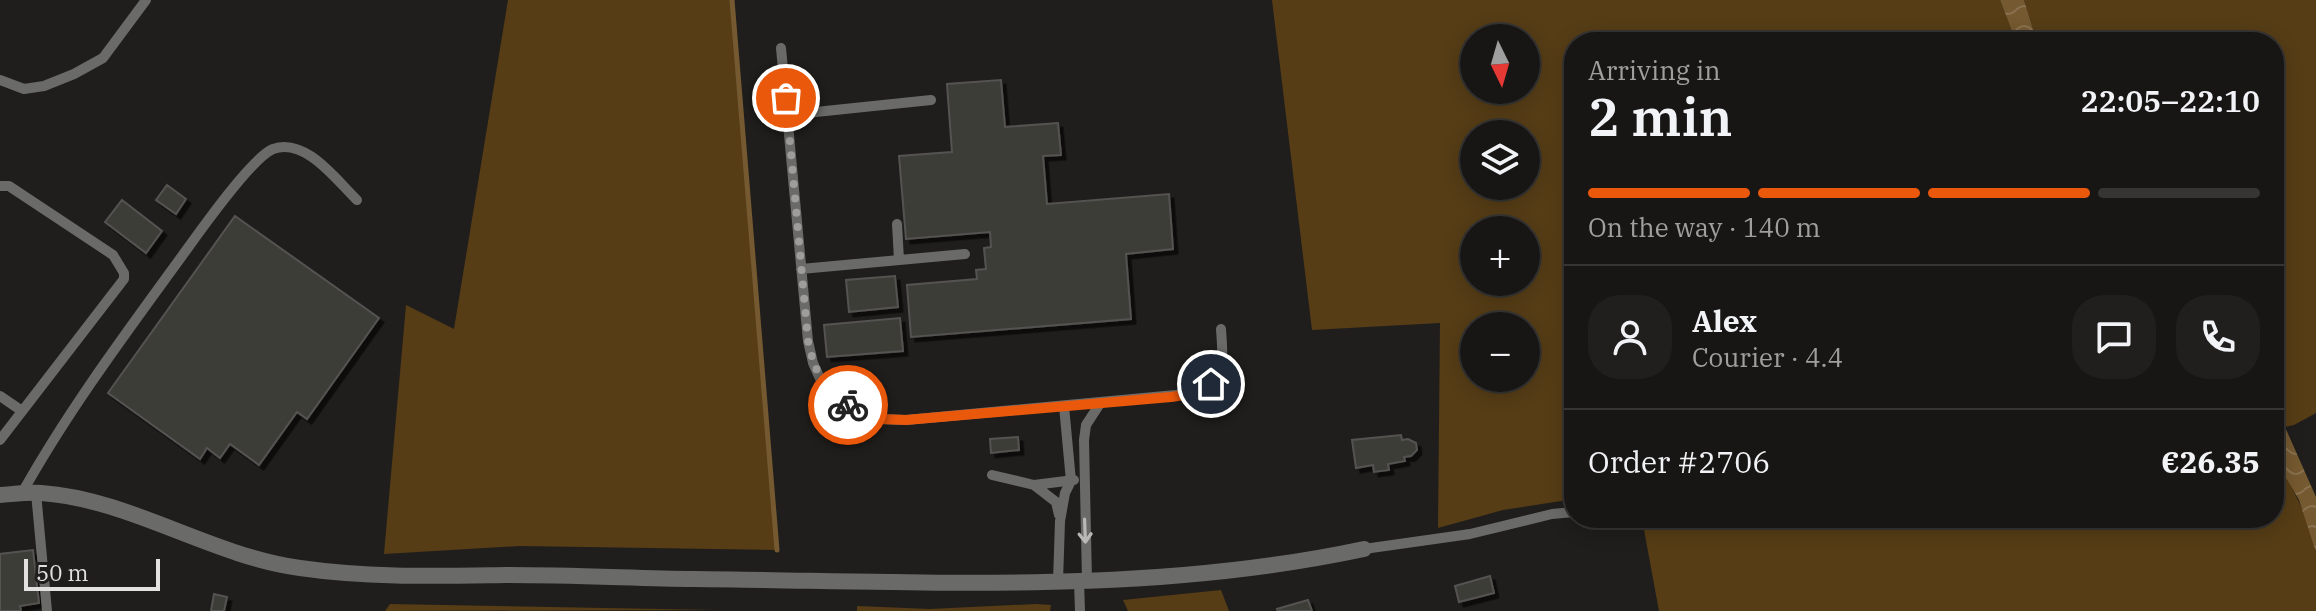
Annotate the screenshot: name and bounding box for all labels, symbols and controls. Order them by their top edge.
north arrow [1460,24,1540,104]
map controls [1460,24,1540,392]
text: Arriving in [1588,53,1721,87]
pin [752,64,820,132]
icon: bag [764,76,808,120]
text: 22:05–22:10 [2080,81,2260,120]
text: 2 min [1588,83,1733,150]
button: layers [1460,120,1540,200]
text: On the way · 140 m [1588,210,1821,244]
button: + [1460,216,1540,296]
button: person [1588,295,1672,379]
button: chat [2072,295,2156,379]
button: phone [2176,295,2260,379]
text: Alex [1692,301,1757,340]
button: − [1460,312,1540,392]
text: Courier · 4.4 [1692,340,1843,374]
pin [1177,350,1245,418]
icon: home [1189,362,1233,406]
courier [808,365,888,445]
icon: bike [826,383,870,427]
text: Order #2706 [1588,442,1770,481]
text: €26.35 [2161,442,2260,481]
one-way arrow [1078,517,1093,544]
scale bar [24,555,160,591]
text: 50 m [36,558,88,587]

